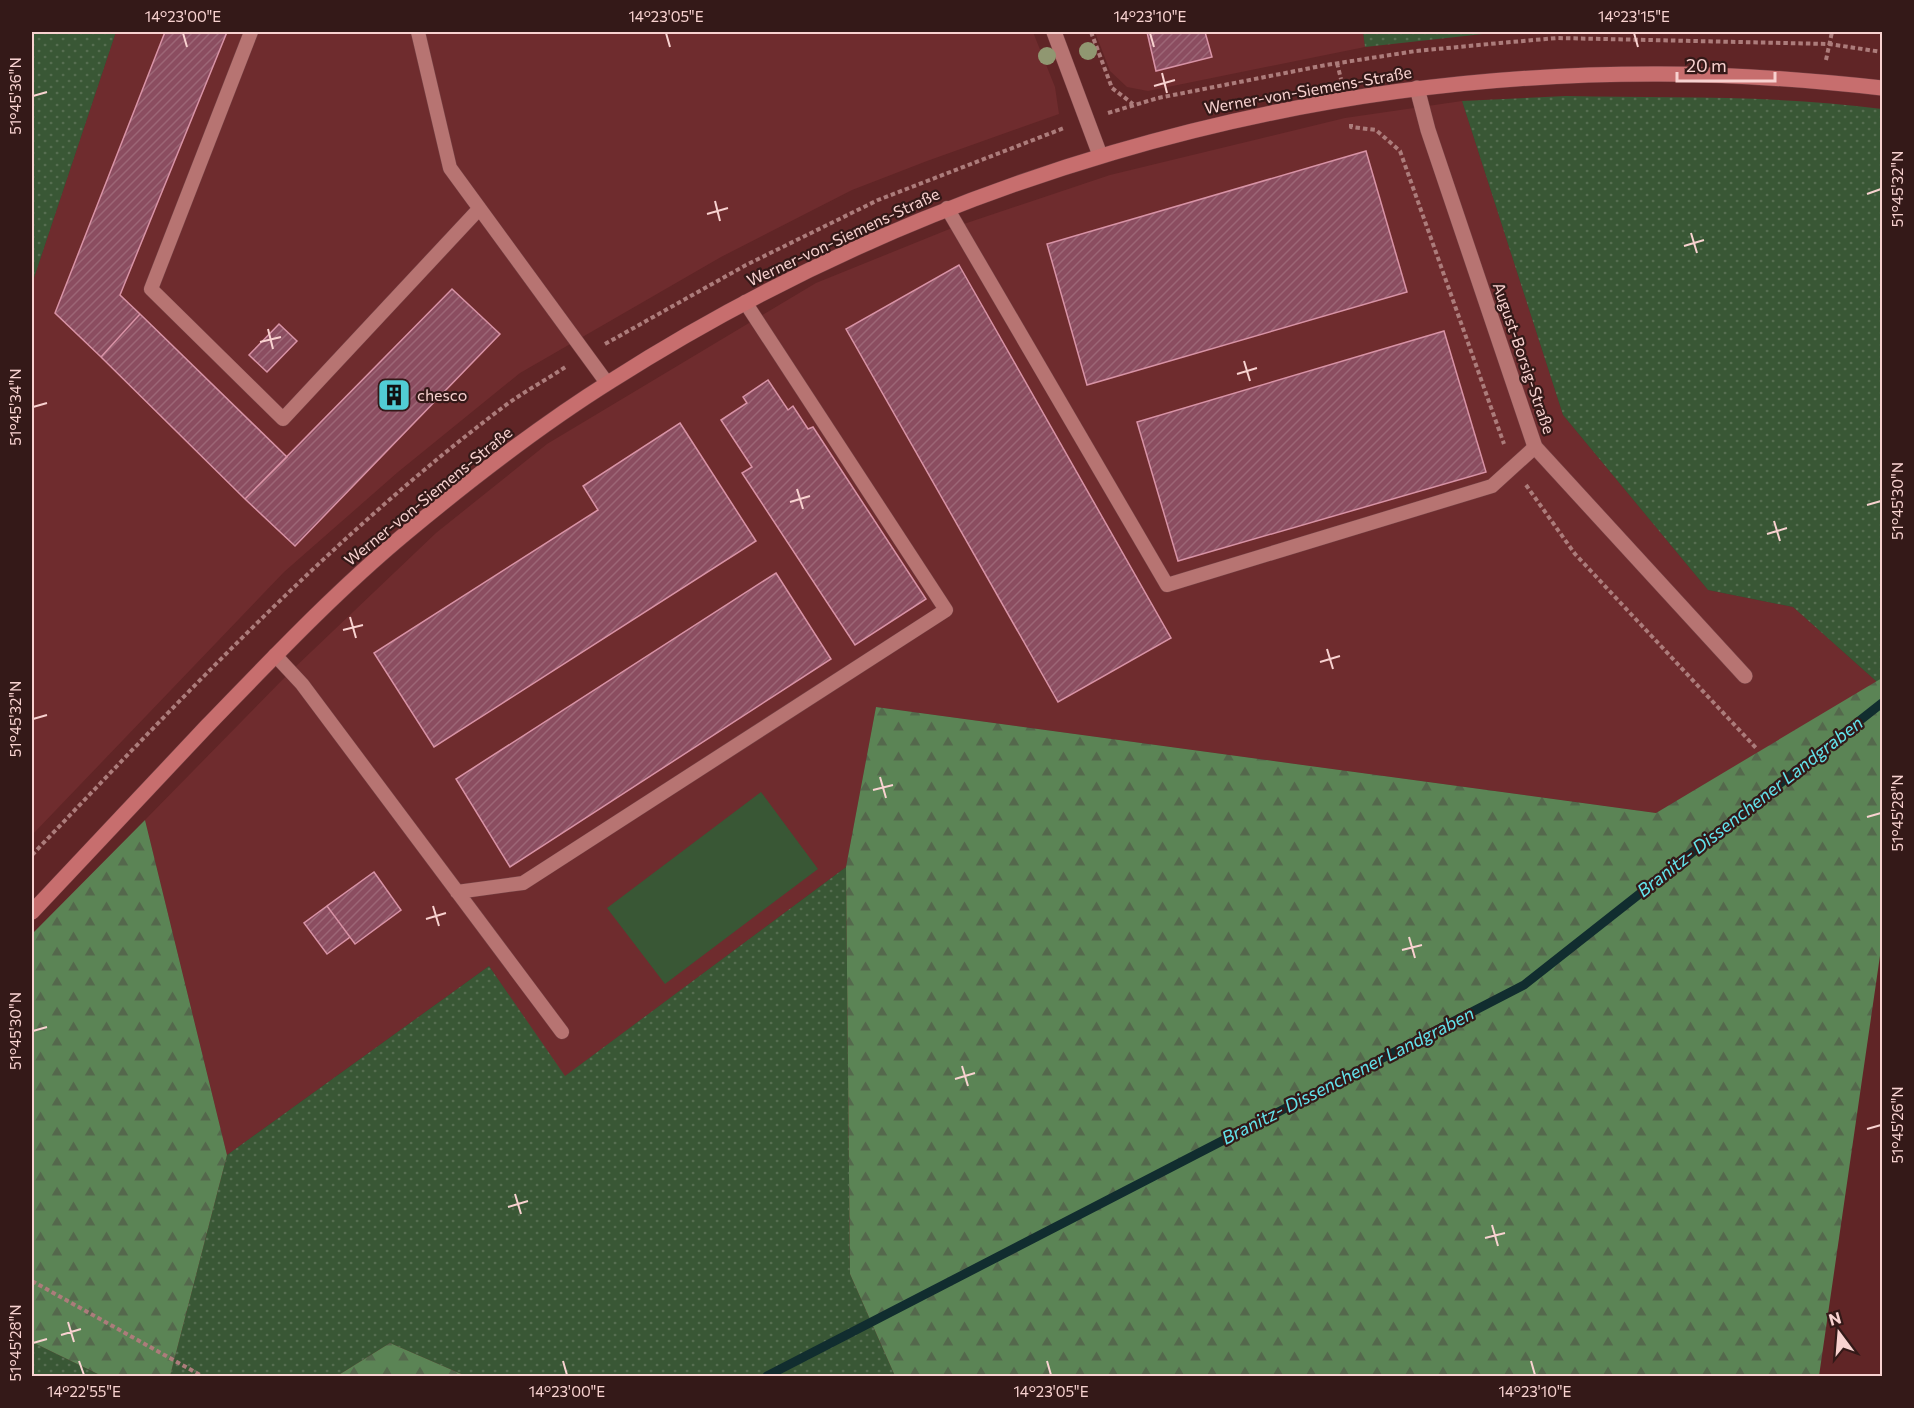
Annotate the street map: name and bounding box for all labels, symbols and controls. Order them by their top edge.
text: 14°23'00"E [145,7,221,25]
text: 14°23'05"E [628,7,704,25]
text: 14°23'10"E [1113,7,1187,25]
text: 14°23'15"E [1598,7,1670,25]
scale bar [1677,45,1774,83]
text: 20 m [1686,54,1727,76]
text: 51°45'36"N [6,57,24,135]
street label: Werner-von-Siemens-Straße [1203,62,1413,117]
text: 51°45'32"N [1888,151,1906,227]
street label: Werner-von-Siemens-Straße [743,184,942,290]
street label: August-Borsig-Straße [1490,280,1559,436]
text: 51°45'34"N [6,368,24,446]
building icon: chesco [376,377,412,413]
place label: chesco [417,385,467,404]
street label: Werner-von-Siemens-Straße [340,422,515,569]
text: 51°45'30"N [1888,462,1906,540]
text: 51°45'32"N [6,681,24,757]
water label: Branitz- Dissenchener Landgraben [1632,711,1867,901]
text: 51°45'28"N [1888,774,1906,852]
text: 51°45'30"N [6,992,24,1070]
water label: Branitz- Dissenchener Landgraben [1218,1002,1478,1149]
text: 51°45'26"N [1888,1086,1906,1164]
north arrow [1809,1303,1869,1363]
text: 51°45'28"N [6,1304,24,1382]
text: N [1826,1307,1843,1329]
text: 14°22'55"E [47,1382,121,1400]
text: 14°23'00"E [529,1382,605,1400]
text: 14°23'05"E [1013,1382,1089,1400]
text: 14°23'10"E [1498,1382,1572,1400]

